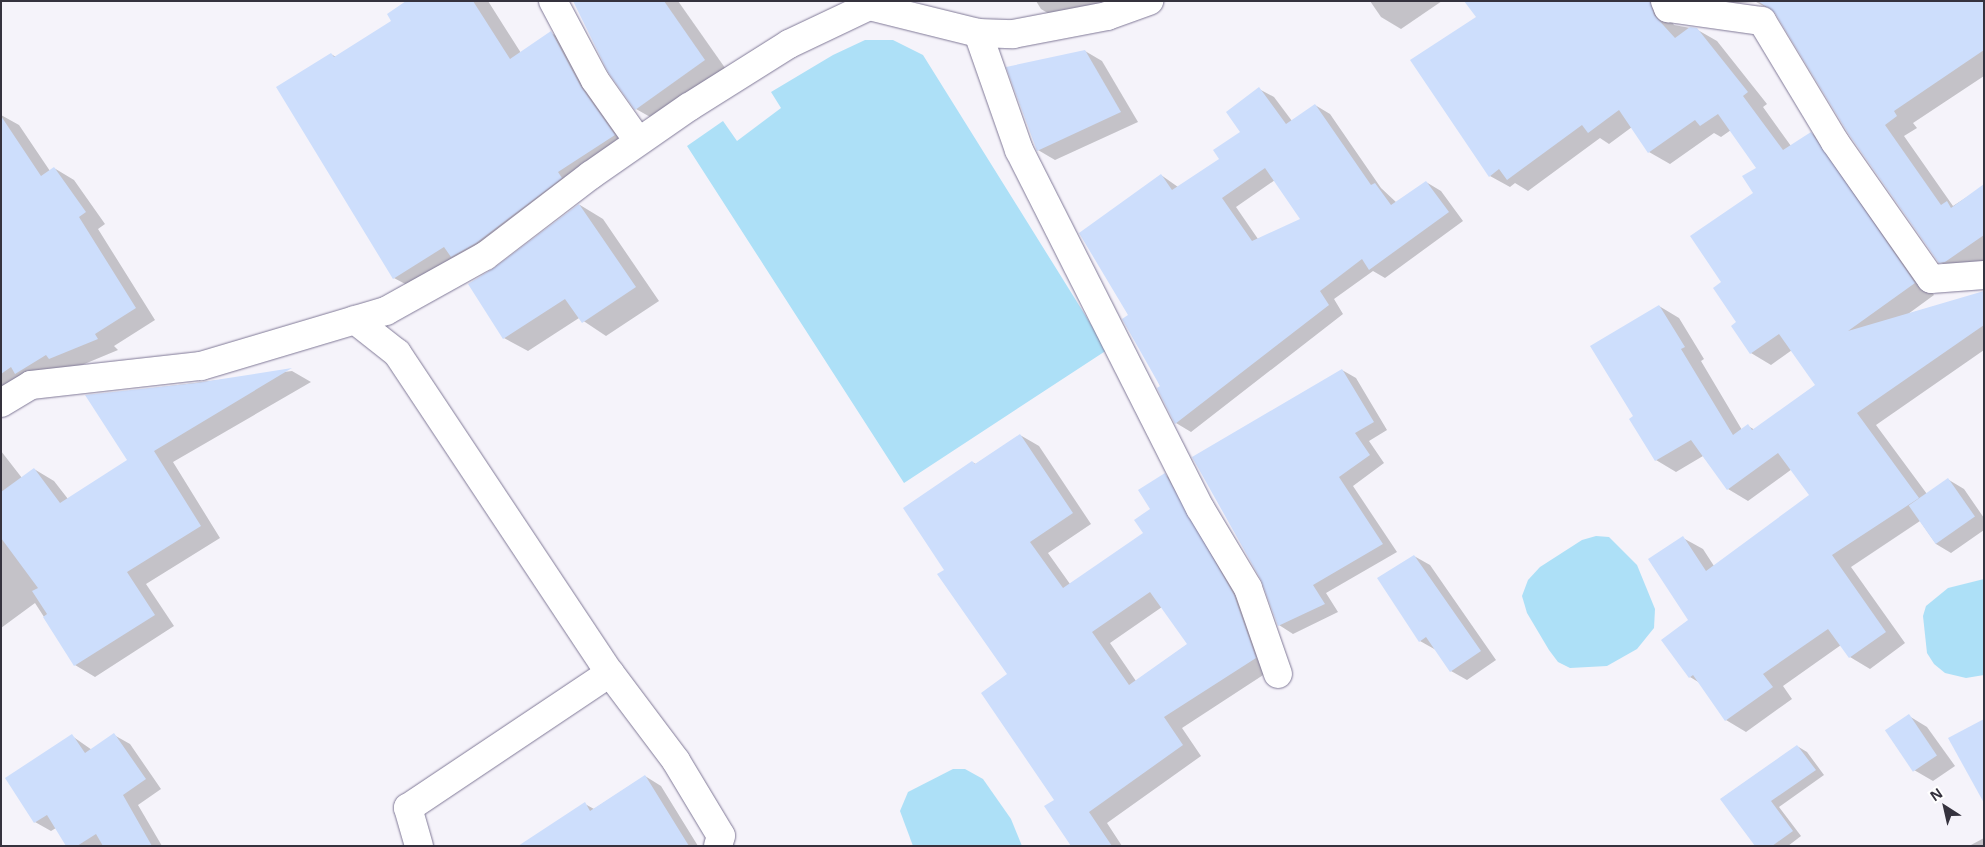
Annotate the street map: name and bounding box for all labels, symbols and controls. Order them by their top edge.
north arrow [1920,782,1970,832]
text: N [1926,783,1946,805]

